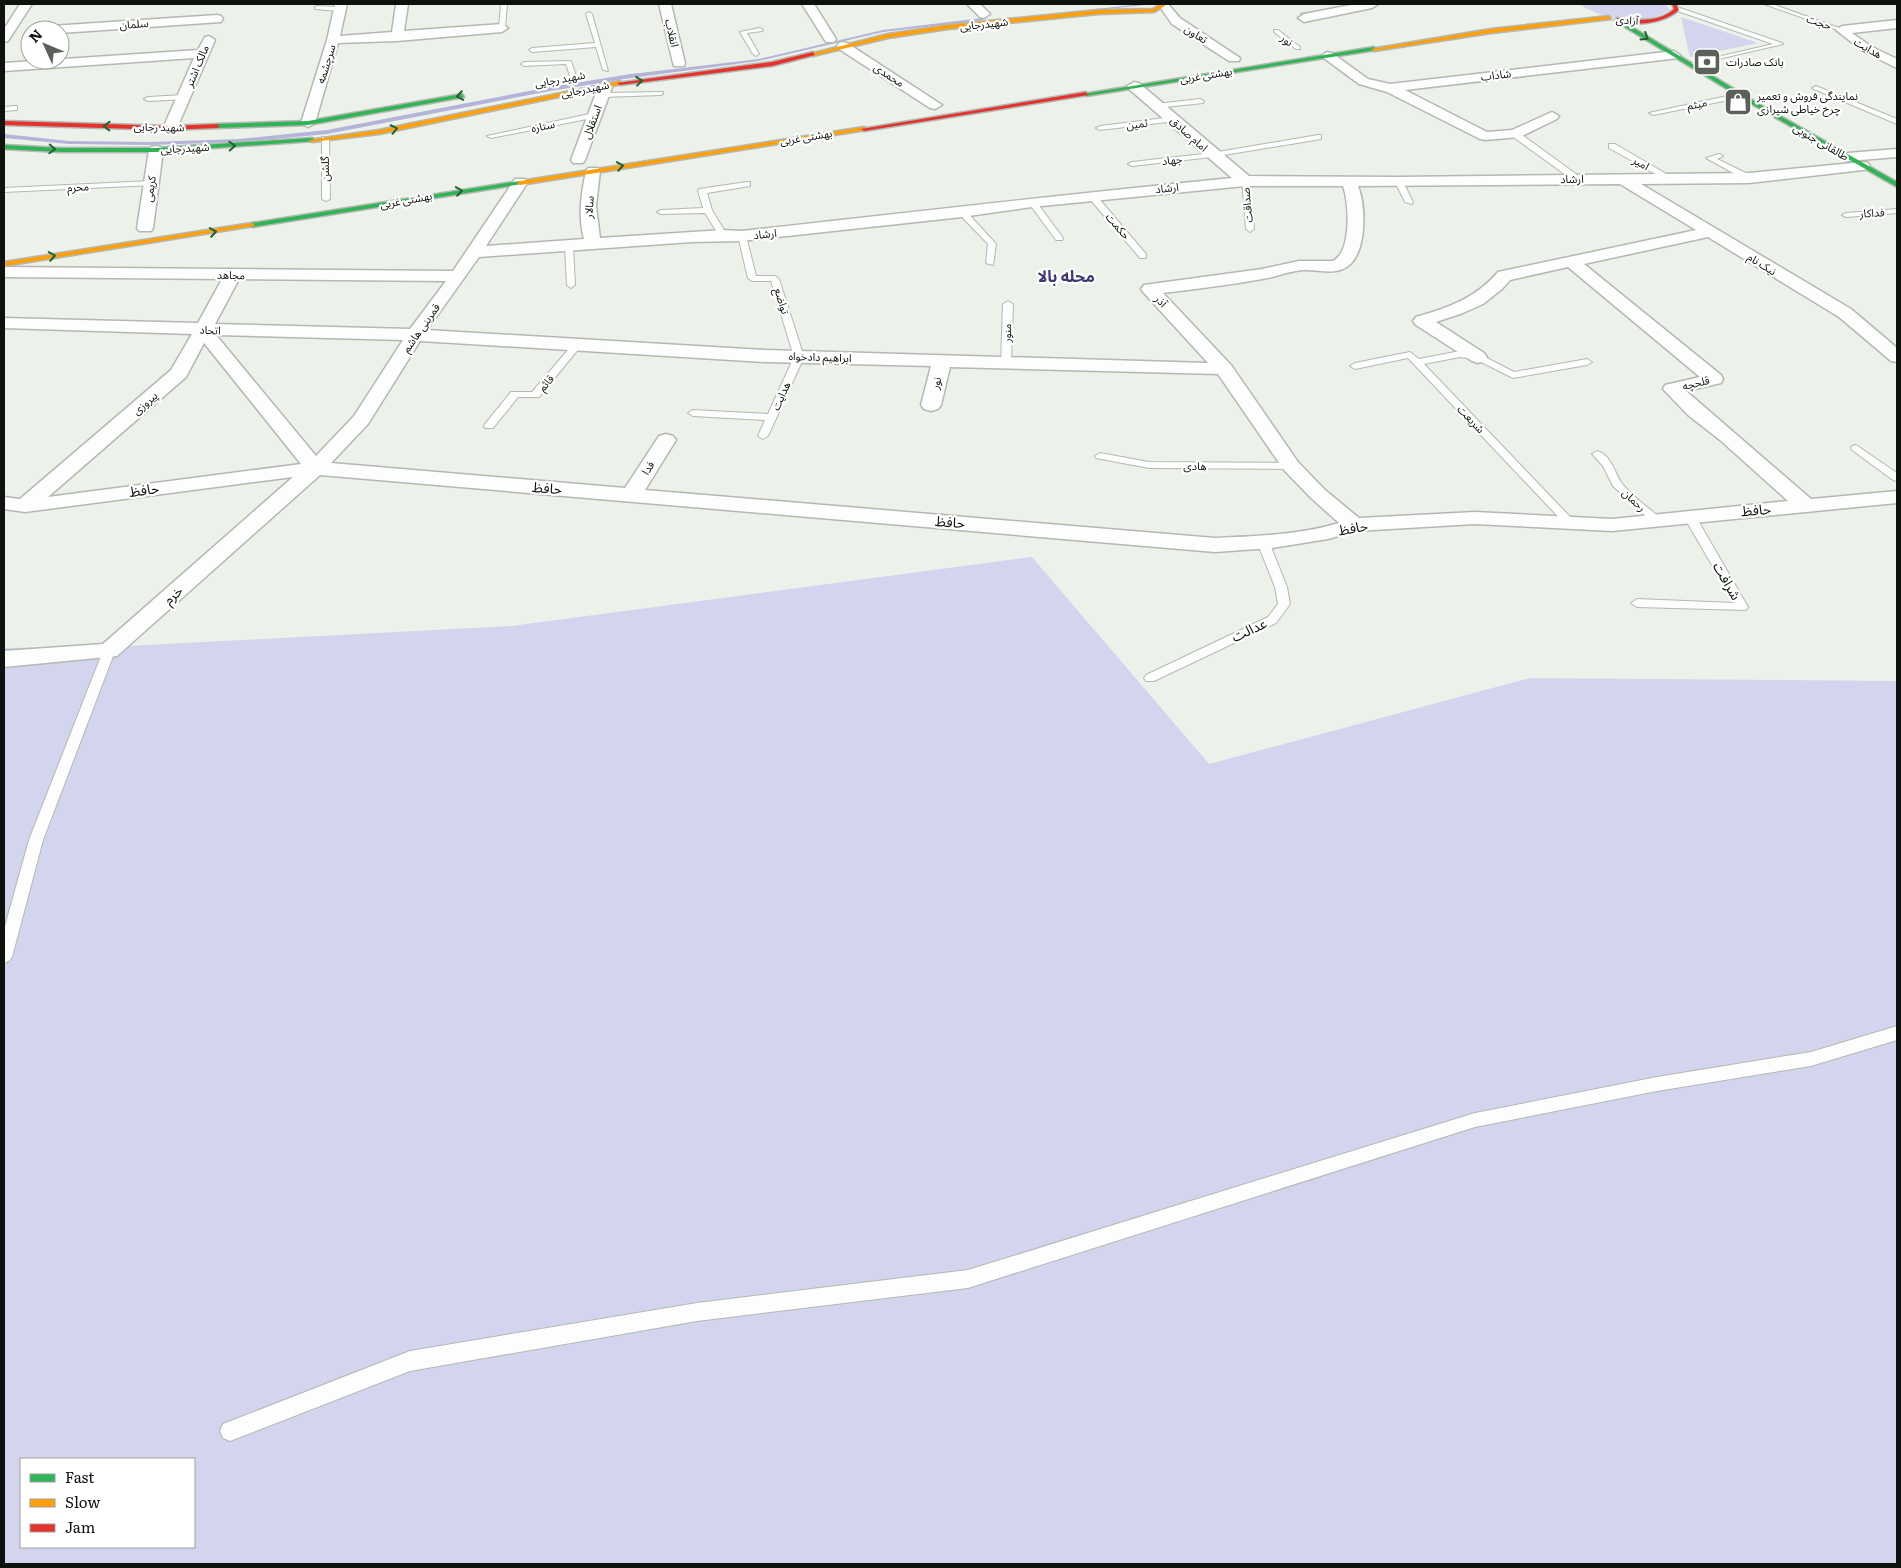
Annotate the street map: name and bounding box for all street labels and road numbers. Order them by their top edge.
street label: حجت [1805,9,1834,33]
street label: آزادی [1615,10,1640,28]
street label: شهیدرجایی [959,12,1009,34]
street label: سلمان [119,14,149,32]
street label: انقلاب [662,17,684,49]
street label: تعاون [1182,20,1211,46]
street label: نور [1277,29,1297,49]
street label: هدایت [1851,33,1886,62]
street label: مالک اشتر [180,42,212,90]
street label: سرچشمه [312,42,340,86]
street label: محمدی [871,58,908,90]
street label: بهشتی غربی [1178,62,1233,86]
street label: شاداب [1480,64,1512,84]
street label: شهید رجایی [533,66,587,90]
street label: شهیدرجایی [559,75,611,101]
street label: میثم [1685,93,1709,115]
street label: استقلال [577,102,605,141]
street label: امام صادق [1167,112,1212,155]
street label: ثمین [1125,114,1149,132]
street label: ستاره [530,115,556,135]
street label: شهید رجایی [133,118,185,135]
street label: طالقانی جنوبی [1791,119,1852,164]
street label: بهشتی غربی [778,124,833,148]
street label: شهیدرجایی [160,138,210,156]
street label: جهاد [1161,150,1184,168]
street label: امیر [1629,151,1653,173]
street label: گلشن [316,156,332,182]
street label: ارشاد [1560,170,1584,186]
street label: کریمی [139,174,159,203]
street label: محرم [66,177,90,196]
street label: ارشاد [1154,178,1179,196]
street label: بهشتی غربی [378,187,433,212]
street label: صداقت [1236,187,1256,224]
street label: سالار [579,195,597,220]
street label: فداکار [1858,203,1885,221]
street label: حکمت [1103,209,1135,242]
street label: ارشاد [752,224,777,242]
street label: نیک نام [1744,248,1780,279]
street label: مجاهد [217,266,245,282]
street label: تواضع [770,286,795,316]
street label: آذر [1151,290,1172,311]
street label: قمربنی هاشم [397,300,445,356]
street label: اتحاد [199,321,221,337]
street label: منور [998,323,1014,344]
street label: ابراهیم دادخواه [788,347,852,367]
street label: قائم [534,371,558,395]
street label: قلحچه [1680,371,1711,394]
street label: نور [926,375,944,391]
street label: هدایت [767,379,794,413]
street label: پیروزی [128,387,161,419]
street label: شریعت [1454,401,1489,436]
street label: فدا [637,457,658,477]
street label: هادی [1183,457,1207,473]
street label: حافظ [531,476,563,498]
street label: حافظ [128,477,160,501]
street label: رحمان [1619,484,1650,514]
street label: حافظ [1740,498,1772,520]
street label: حافظ [934,510,966,532]
street label: حافظ [1336,515,1369,539]
street label: شرافت [1709,558,1747,603]
street label: خرم [158,580,188,610]
street label: عدالت [1228,612,1269,646]

